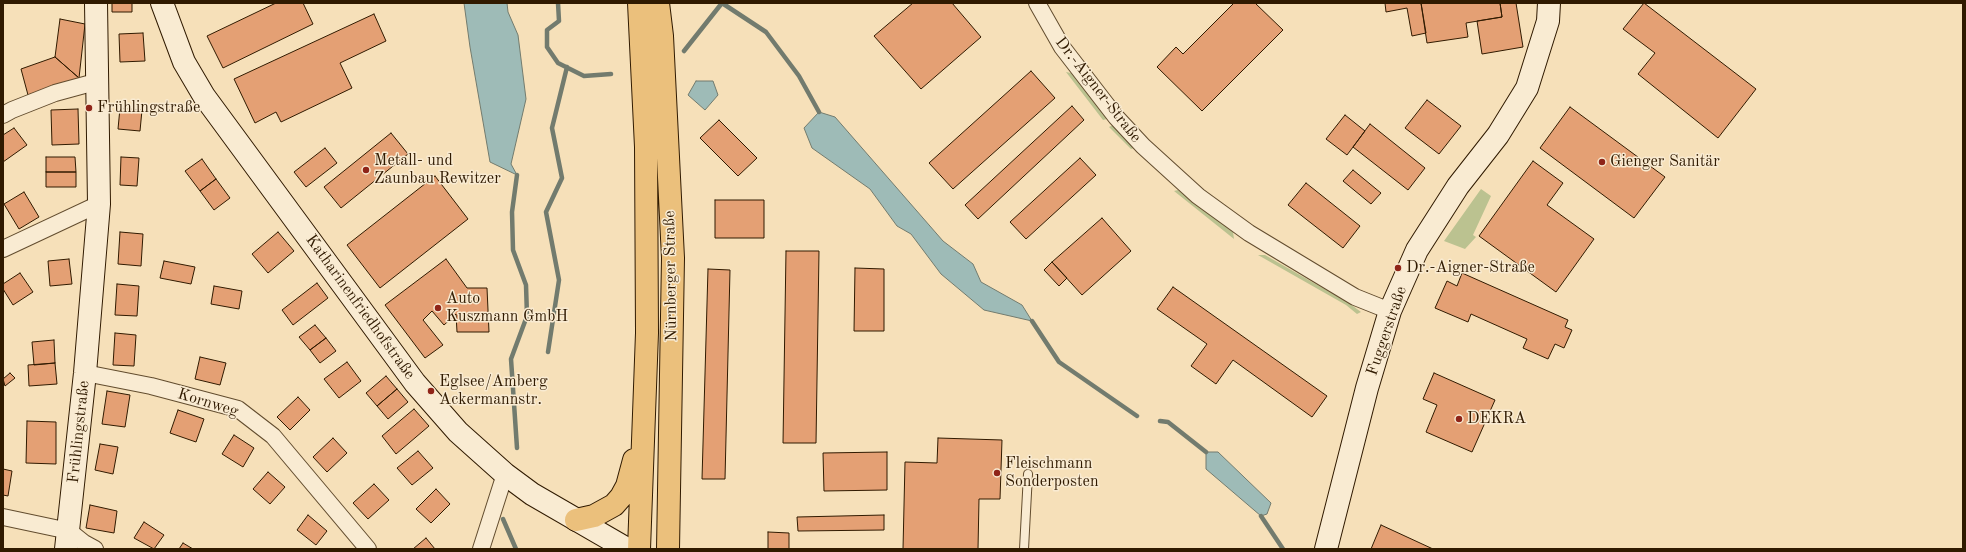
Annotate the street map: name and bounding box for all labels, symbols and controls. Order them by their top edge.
street label: Dr.-Aigner-Straße [1051,33,1145,147]
place label: Frühlingstraße [97,98,200,118]
marker: Frühlingstraße [84,103,94,113]
place label: Metall- und Zaunbau Rewitzer [374,151,501,189]
place label: Gienger Sanitär [1610,152,1720,172]
marker: Gienger Sanitär [1597,157,1607,167]
marker: Metall- und Zaunbau Rewitzer [361,165,371,175]
street label: Nürnberger Straße [660,210,682,342]
street label: Katharinenfriedhofstraße [301,231,419,383]
place label: Dr.-Aigner-Straße [1406,258,1535,278]
marker: Dr.-Aigner-Straße [1393,263,1403,273]
street label: Fuggerstraße [1363,284,1411,378]
place label: Auto Kuszmann GmbH [446,289,568,327]
marker: Auto Kuszmann GmbH [433,303,443,313]
place label: Eglsee/Amberg Ackermannstr. [439,372,548,410]
street label: Frühlingstraße [64,380,94,484]
street label: Kornweg [175,385,241,421]
marker: Eglsee/Amberg Ackermannstr. [426,386,436,396]
place label: DEKRA [1467,409,1526,429]
marker: DEKRA [1454,414,1464,424]
place label: Fleischmann Sonderposten [1005,454,1099,492]
marker: Fleischmann Sonderposten [992,468,1002,478]

